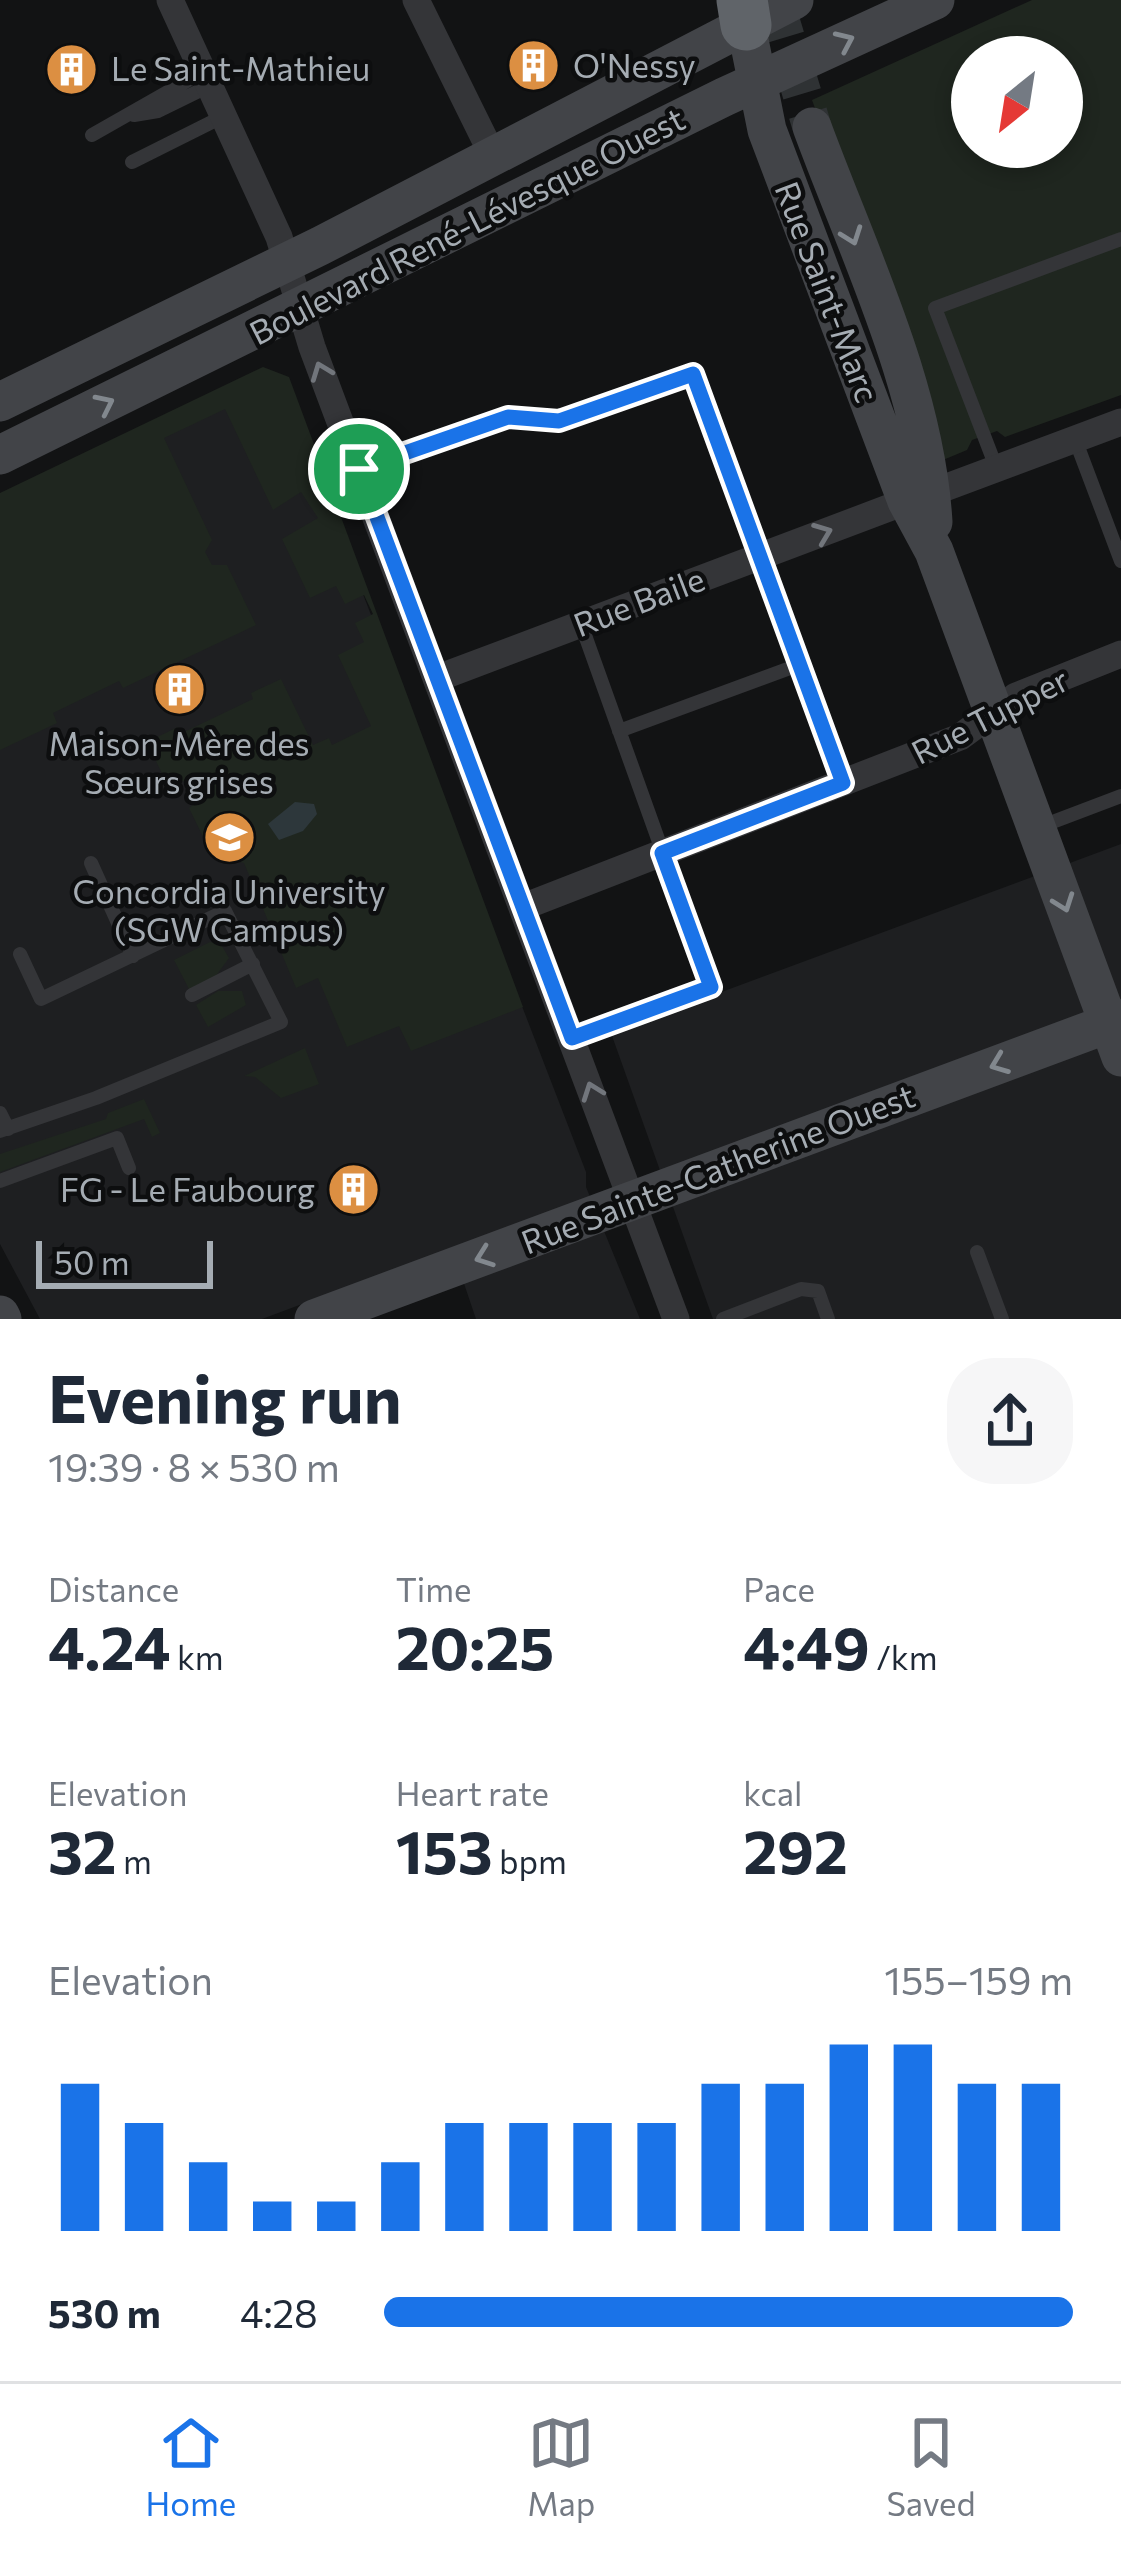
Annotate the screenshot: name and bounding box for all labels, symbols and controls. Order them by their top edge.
one-way arrow [833,32,854,55]
north arrow [951,36,1083,168]
map controls [951,36,1083,168]
building icon: O'Nessy [506,38,562,94]
building icon: Le Saint-Mathieu [44,41,100,97]
place label: O'Nessy [573,44,696,85]
place label: Le Saint-Mathieu [111,47,370,88]
street label: Boulevard René-Lévesque Ouest [242,97,691,353]
street label: Rue Saint-Marc [768,175,889,408]
one-way arrow [838,225,862,246]
one-way arrow [311,361,336,382]
one-way arrow [93,395,114,418]
pin [308,418,410,520]
icon: arrive [326,436,392,502]
one-way arrow [811,523,832,548]
street label: Rue Baile [567,557,710,644]
street label: Rue Tupper [904,658,1075,772]
building icon: Maison-Mère des Sœurs grises [151,662,207,718]
place label: Maison-Mère des Sœurs grises [48,722,310,801]
school or university icon: Concordia University (SGW Campus) [201,810,257,866]
place label: Concordia University (SGW Campus) [73,870,385,949]
one-way arrow [1050,891,1075,912]
one-way arrow [990,1049,1011,1074]
street label: Rue Sainte-Catherine Ouest [515,1074,920,1262]
one-way arrow [581,1082,606,1103]
building icon: FG - Le Faubourg [326,1162,382,1218]
place label: FG - Le Faubourg [60,1168,315,1209]
scale bar [36,1235,213,1288]
text: 50 m [54,1241,130,1282]
one-way arrow [475,1242,496,1267]
text: Evening run [48,1356,402,1437]
button: share [947,1358,1073,1484]
text: 19:39 · 8 × 530 m [48,1442,340,1490]
text: Distance [48,1568,179,1609]
text: Time [396,1568,472,1609]
text: Pace [743,1568,815,1609]
text: 4.24 [48,1609,171,1682]
text: 20:25 [396,1609,554,1682]
text: 4:49 [743,1609,870,1682]
text: km [171,1636,224,1677]
text: /km [870,1636,938,1677]
text: Elevation [48,1772,187,1813]
text: Heart rate [396,1772,549,1813]
text: kcal [743,1772,802,1813]
text: 32 [48,1813,117,1886]
text: 153 [396,1813,493,1886]
text: 292 [743,1813,848,1886]
text: m [117,1840,152,1881]
text: bpm [493,1840,567,1881]
text: Elevation [48,1955,213,2003]
text: 155–159 m [884,1955,1073,2003]
text: 530 m [48,2288,161,2336]
text: 4:28 [240,2288,318,2336]
tab: Home [146,2410,236,2523]
tab: Map [527,2410,595,2523]
tab: Saved [886,2410,975,2523]

